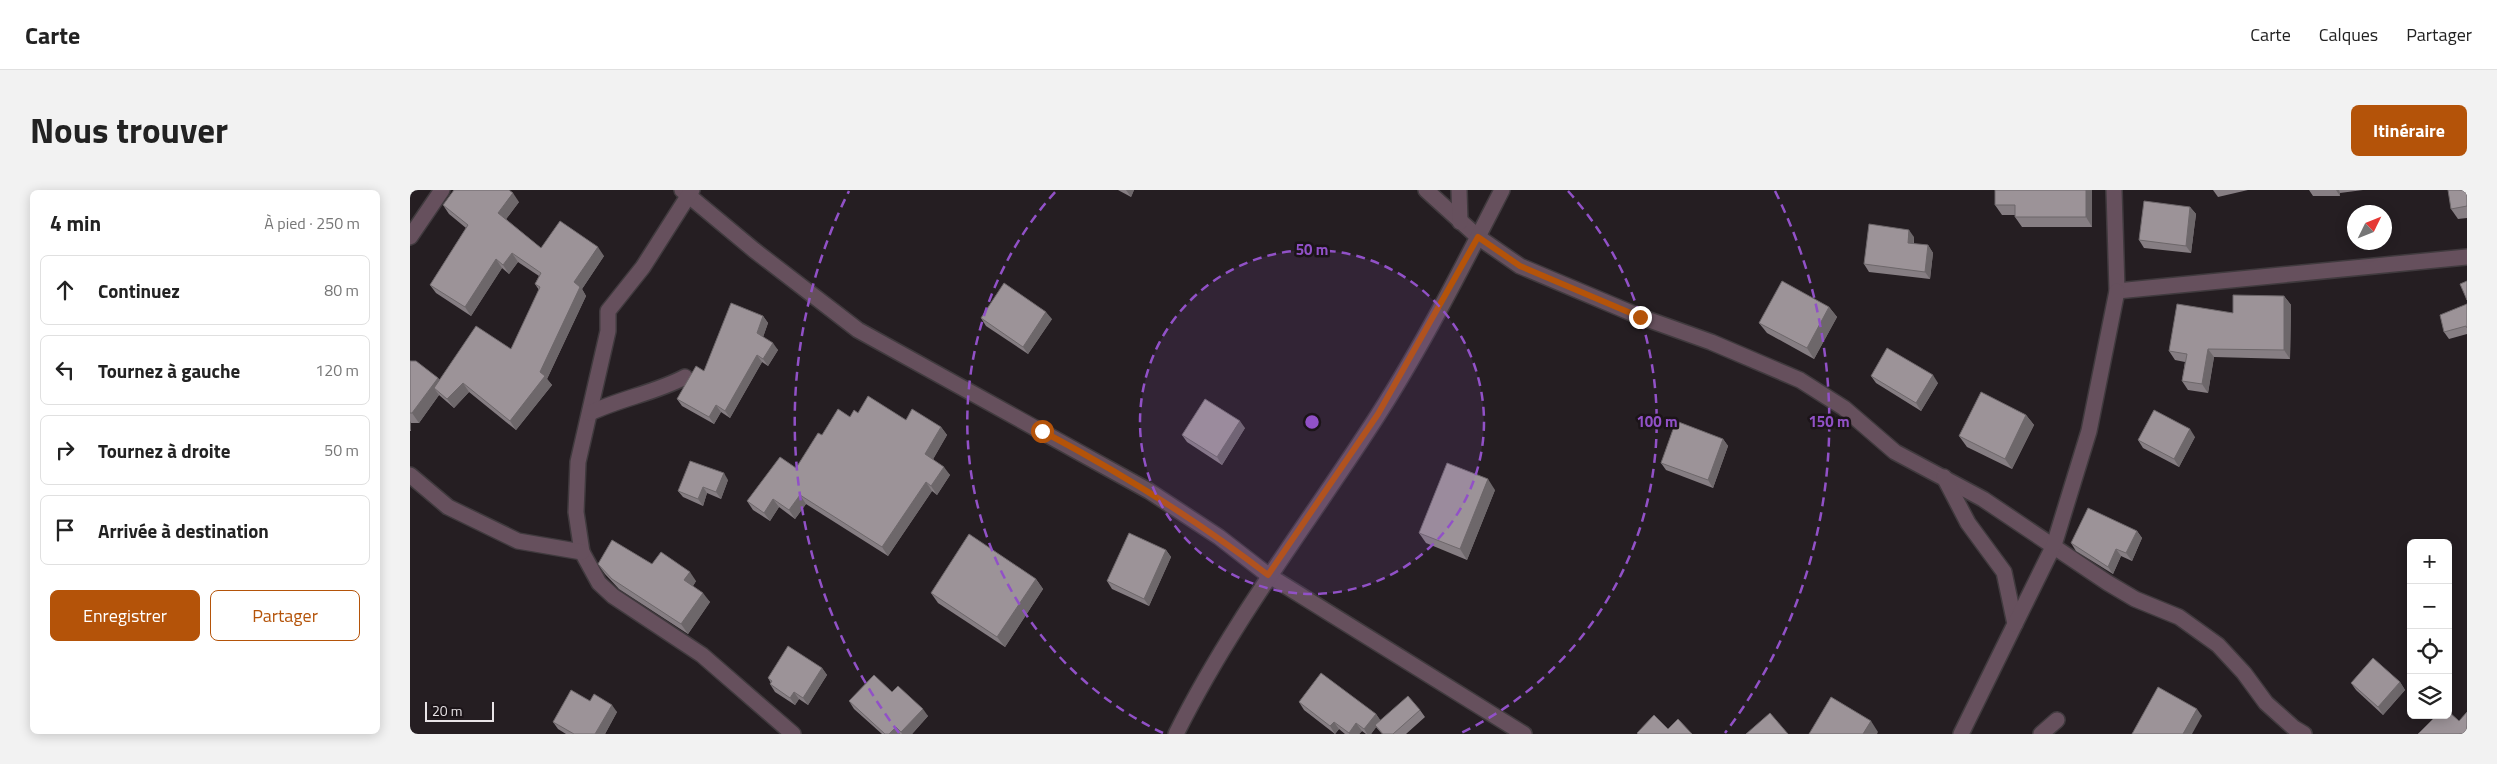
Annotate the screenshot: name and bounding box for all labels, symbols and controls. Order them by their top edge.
text: Carte [25,17,80,53]
text: Carte [2250,21,2291,48]
text: Calques [2319,21,2378,48]
text: Partager [2406,21,2472,48]
text: Nous trouver [30,103,228,157]
button: Itinéraire [2351,105,2467,156]
north arrow [2347,205,2392,250]
text: 4 min [50,207,101,239]
text: À pied · 250 m [264,211,360,235]
text: 50 m [1296,238,1328,261]
icon: ahead [51,276,79,304]
text: Continuez [98,276,180,305]
text: 80 m [324,278,359,302]
route end [1629,306,1652,329]
icon: left [51,356,79,384]
text: Tournez à gauche [98,356,240,385]
text: 120 m [315,358,359,382]
text: 100 m [1636,410,1678,433]
text: 150 m [1808,410,1850,433]
centre of rings [1303,413,1321,431]
route start [1031,420,1054,443]
icon: right [51,436,79,464]
text: Tournez à droite [98,436,230,465]
text: 50 m [324,438,359,462]
icon: arrive [51,516,79,544]
text: Arrivée à destination [98,516,269,545]
map controls [2407,539,2452,719]
button: + [2407,539,2452,584]
button: − [2407,584,2452,629]
button: Enregistrer [50,590,200,641]
button: Partager [210,590,360,641]
button: locate [2407,629,2452,674]
button: layers [2407,674,2452,719]
scale bar [425,699,494,722]
text: 20 m [432,700,462,721]

